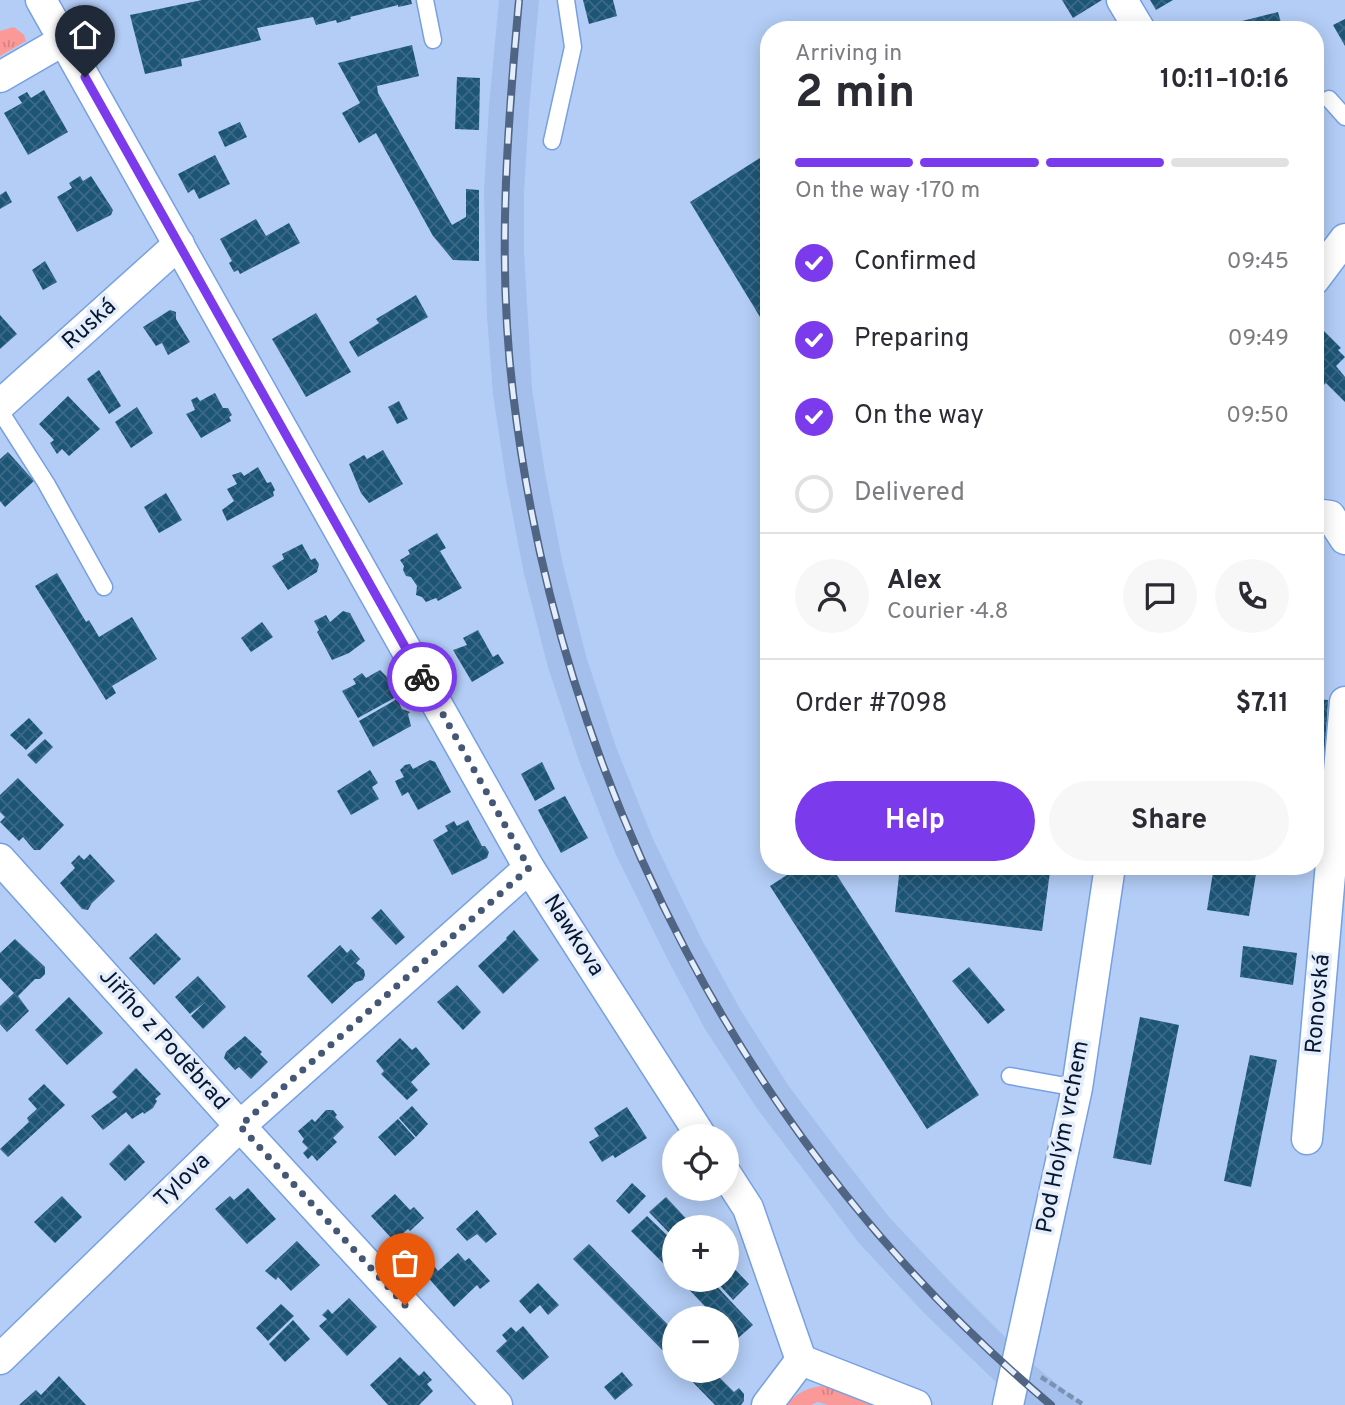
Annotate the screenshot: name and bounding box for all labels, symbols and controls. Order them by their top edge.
pin [55,5,115,77]
icon: home [66,16,104,54]
text: Arriving in [795,40,902,69]
text: 10:11–10:16 [1160,64,1289,97]
text: 2 min [795,65,915,124]
text: On the way · 170 m [795,177,980,206]
icon: check [795,244,833,282]
text: Confirmed [854,246,977,279]
text: 09:45 [1227,248,1289,277]
street label: Ruská [57,293,123,357]
icon: check [795,321,833,359]
text: Preparing [854,323,969,356]
text: 09:49 [1228,325,1289,354]
icon: check [795,398,833,436]
text: On the way [854,400,984,433]
text: 09:50 [1226,402,1289,431]
text: Delivered [854,477,965,510]
button: person [795,559,869,633]
button: chat [1123,559,1197,633]
button: phone [1215,559,1289,633]
text: Alex [887,565,942,598]
text: Courier · 4.8 [887,598,1008,627]
courier [387,642,457,712]
icon: bike [403,658,441,696]
text: Order #7098 [795,688,947,721]
text: $7.11 [1236,688,1289,721]
button: Help [795,781,1035,861]
button: Share [1049,781,1289,861]
street label: Nawkova [536,890,610,982]
street label: Ronovská [1300,953,1338,1055]
street label: Jiřího z Poděbrad [92,963,234,1117]
street label: Pod Holým vrchem [1031,1038,1097,1236]
map controls [662,1124,739,1383]
button: locate [662,1124,739,1201]
street label: Tylova [149,1147,217,1215]
button: + [662,1215,739,1292]
pin [375,1233,435,1305]
icon: bag [386,1244,424,1282]
button: − [662,1306,739,1383]

